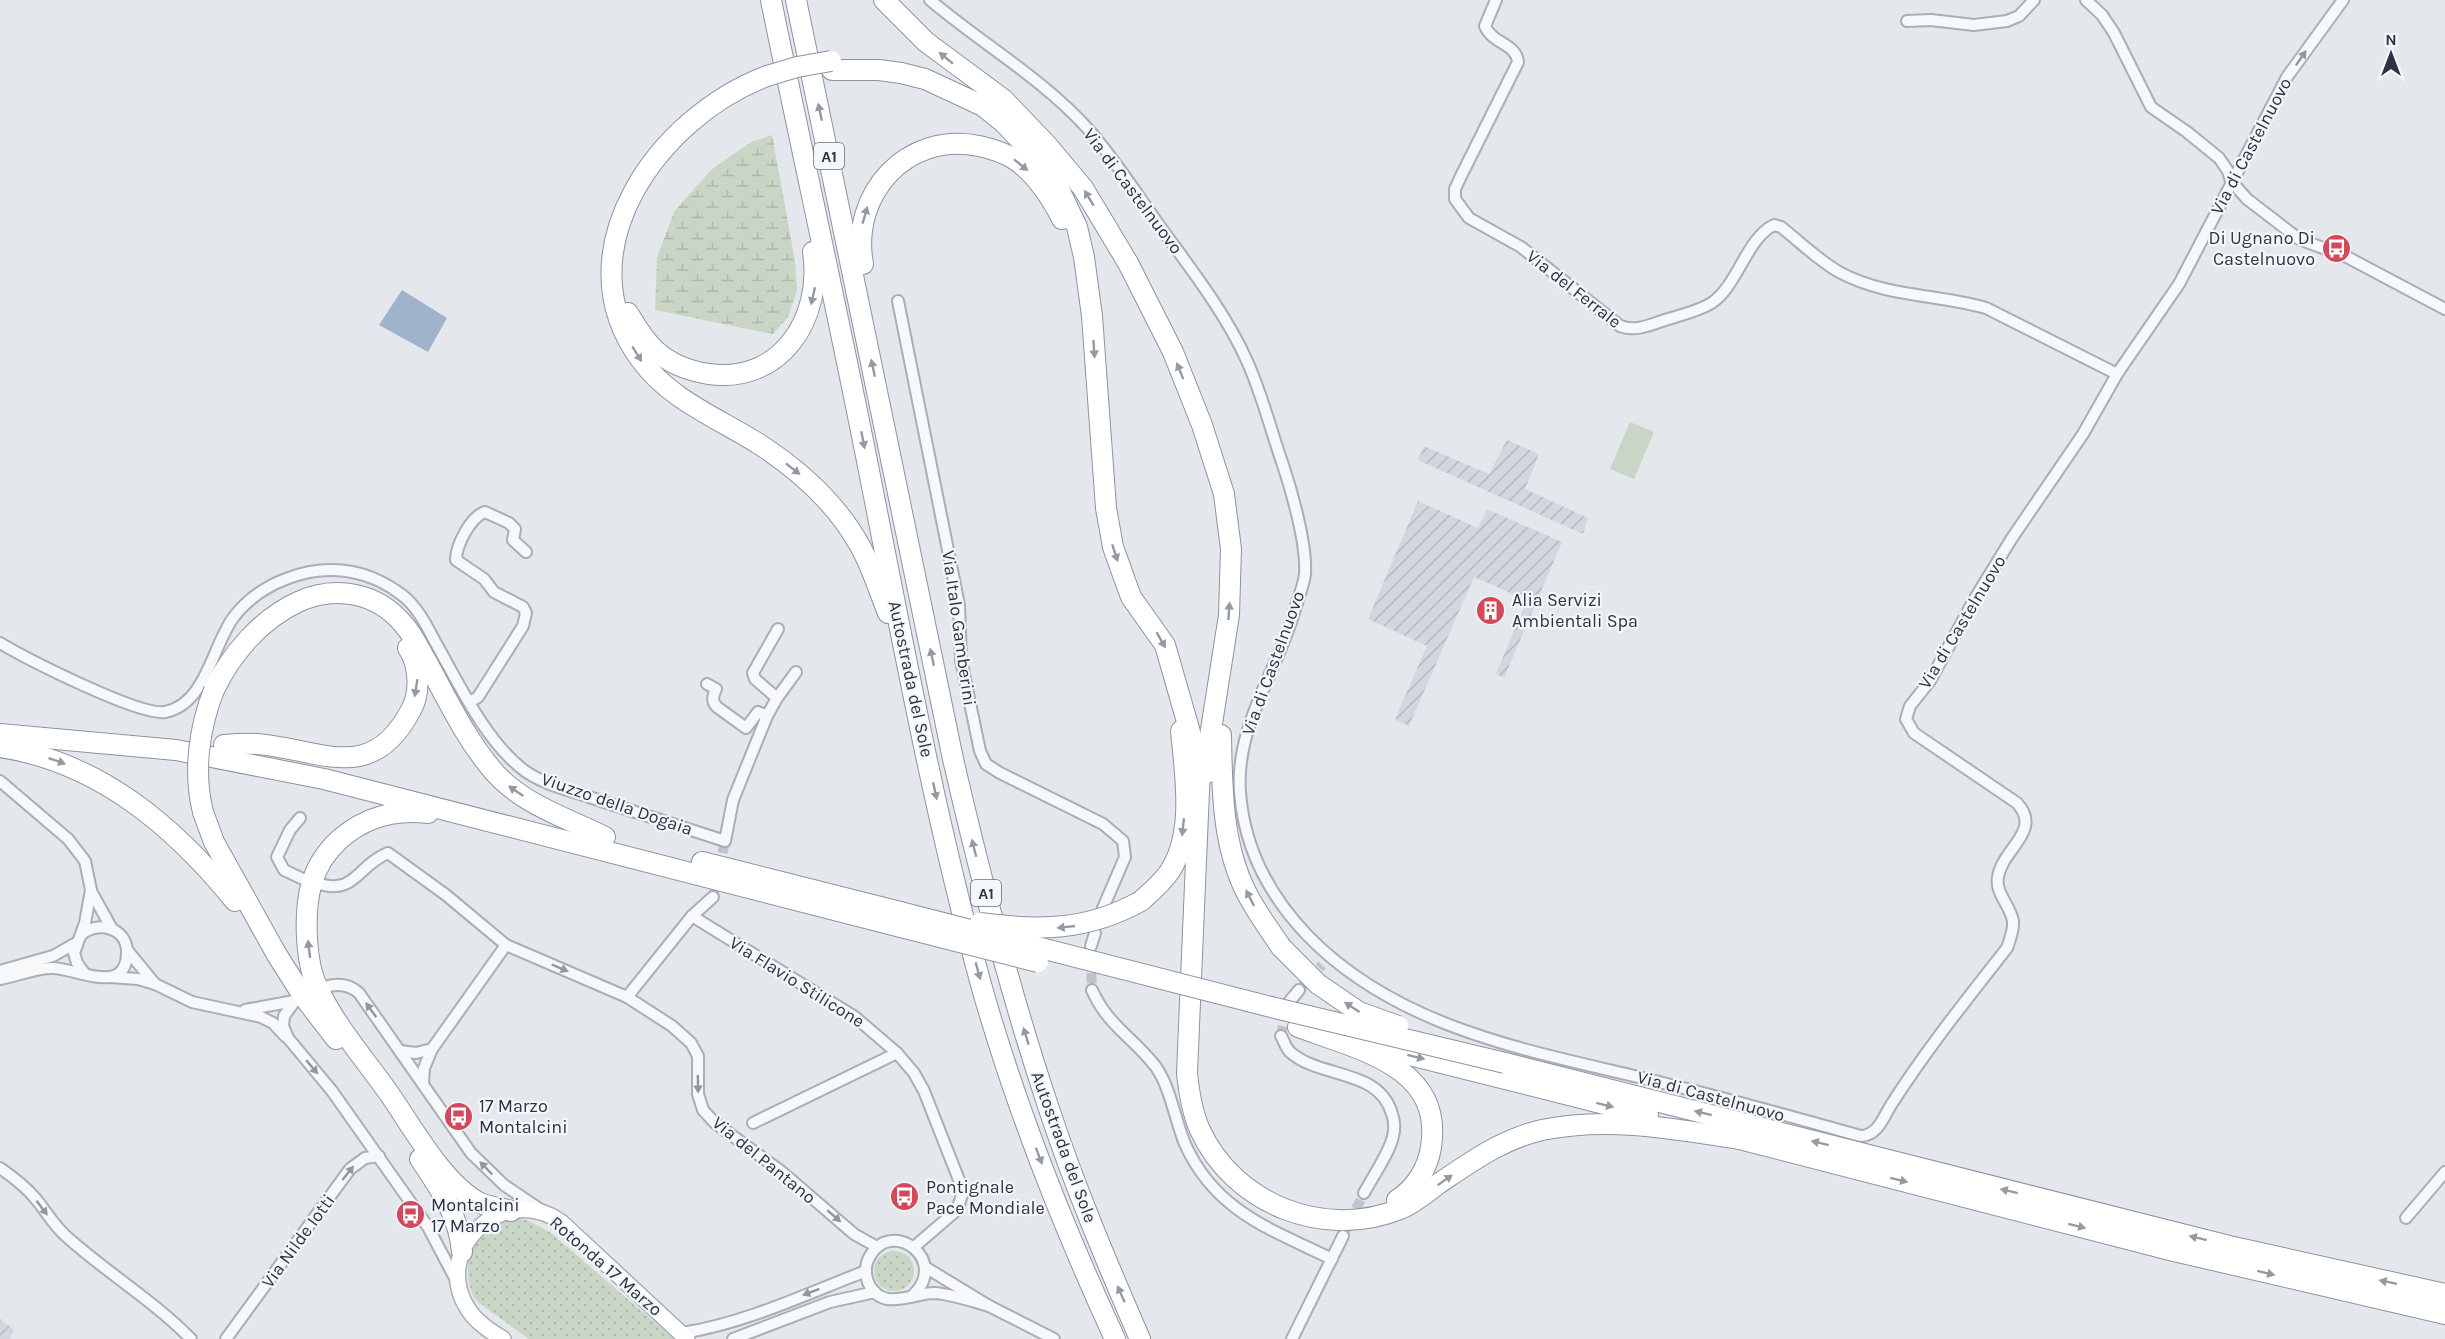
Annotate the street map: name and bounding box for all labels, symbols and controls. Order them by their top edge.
north arrow [2361,24,2421,84]
text: N [2385,30,2397,49]
one-way arrow [2295,50,2307,66]
one-way arrow [938,52,954,65]
street label: Via di Castelnuovo [2206,74,2296,218]
one-way arrow [815,102,824,121]
street label: Via di Castelnuovo [1079,124,1187,258]
road number: A1 [814,143,844,169]
one-way arrow [1013,159,1029,172]
one-way arrow [1084,190,1095,206]
one-way arrow [861,206,870,224]
place label: Di Ugnano Di Castelnuovo [2209,227,2315,270]
bus stop icon: Di Ugnano Di Castelnuovo [2320,232,2352,264]
street label: Via del Ferrale [1522,245,1626,333]
one-way arrow [808,286,817,305]
one-way arrow [1090,340,1099,359]
one-way arrow [632,346,643,363]
one-way arrow [868,358,878,377]
one-way arrow [1175,361,1185,379]
one-way arrow [859,431,868,450]
one-way arrow [785,463,801,476]
one-way arrow [1111,544,1121,562]
street label: Via Italo Gamberini [937,549,981,707]
street label: Via di Castelnuovo [1913,551,2011,693]
street label: Via di Castelnuovo [1237,588,1309,738]
place label: Alia Servizi Ambientali Spa [1512,589,1638,632]
building icon: Alia Servizi Ambientali Spa [1475,594,1507,626]
street label: Autostrada del Sole [884,599,938,759]
one-way arrow [1224,602,1234,621]
one-way arrow [1156,632,1166,649]
one-way arrow [927,648,936,667]
one-way arrow [412,679,421,698]
one-way arrow [48,757,66,767]
street label: Viuzzo della Dogaia [538,768,696,840]
one-way arrow [931,782,940,801]
one-way arrow [508,785,524,797]
one-way arrow [1178,817,1188,836]
one-way arrow [969,839,979,857]
road number: A1 [971,880,1001,906]
one-way arrow [1245,889,1255,906]
one-way arrow [1057,922,1076,931]
street label: Via Flavio Stilicone [725,932,869,1032]
one-way arrow [304,940,313,959]
one-way arrow [974,962,983,980]
one-way arrow [551,964,569,973]
one-way arrow [1344,1001,1360,1012]
one-way arrow [365,1003,377,1019]
one-way arrow [1021,1027,1030,1045]
one-way arrow [1407,1052,1425,1062]
one-way arrow [305,1060,318,1075]
street label: Via di Castelnuovo [1635,1066,1787,1126]
street label: Autostrada del Sole [1026,1068,1102,1226]
one-way arrow [693,1075,703,1094]
place label: 17 Marzo Montalcini [479,1095,568,1138]
bus stop icon: 17 Marzo Montalcini [442,1100,474,1132]
one-way arrow [1596,1100,1614,1110]
one-way arrow [1694,1108,1713,1118]
street label: Via del Pantano [708,1111,820,1209]
one-way arrow [1810,1137,1829,1147]
one-way arrow [1034,1148,1044,1166]
one-way arrow [479,1162,493,1176]
one-way arrow [341,1165,354,1181]
one-way arrow [1437,1175,1453,1186]
one-way arrow [1890,1175,1909,1185]
place label: Pontignale Pace Mondiale [926,1176,1045,1219]
bus stop icon: Pontignale Pace Mondiale [889,1181,921,1213]
one-way arrow [1999,1185,2018,1195]
street label: Via Nilde Iotti [257,1190,339,1292]
place label: Montalcini 17 Marzo [431,1194,520,1237]
bus stop icon: Montalcini 17 Marzo [394,1199,426,1231]
one-way arrow [36,1200,49,1216]
one-way arrow [826,1209,841,1222]
street label: Rotonda 17 Marzo [545,1211,667,1321]
one-way arrow [2068,1221,2086,1231]
one-way arrow [2189,1233,2207,1243]
one-way arrow [2257,1269,2275,1279]
one-way arrow [2379,1276,2397,1286]
one-way arrow [1115,1285,1125,1303]
one-way arrow [802,1288,820,1297]

